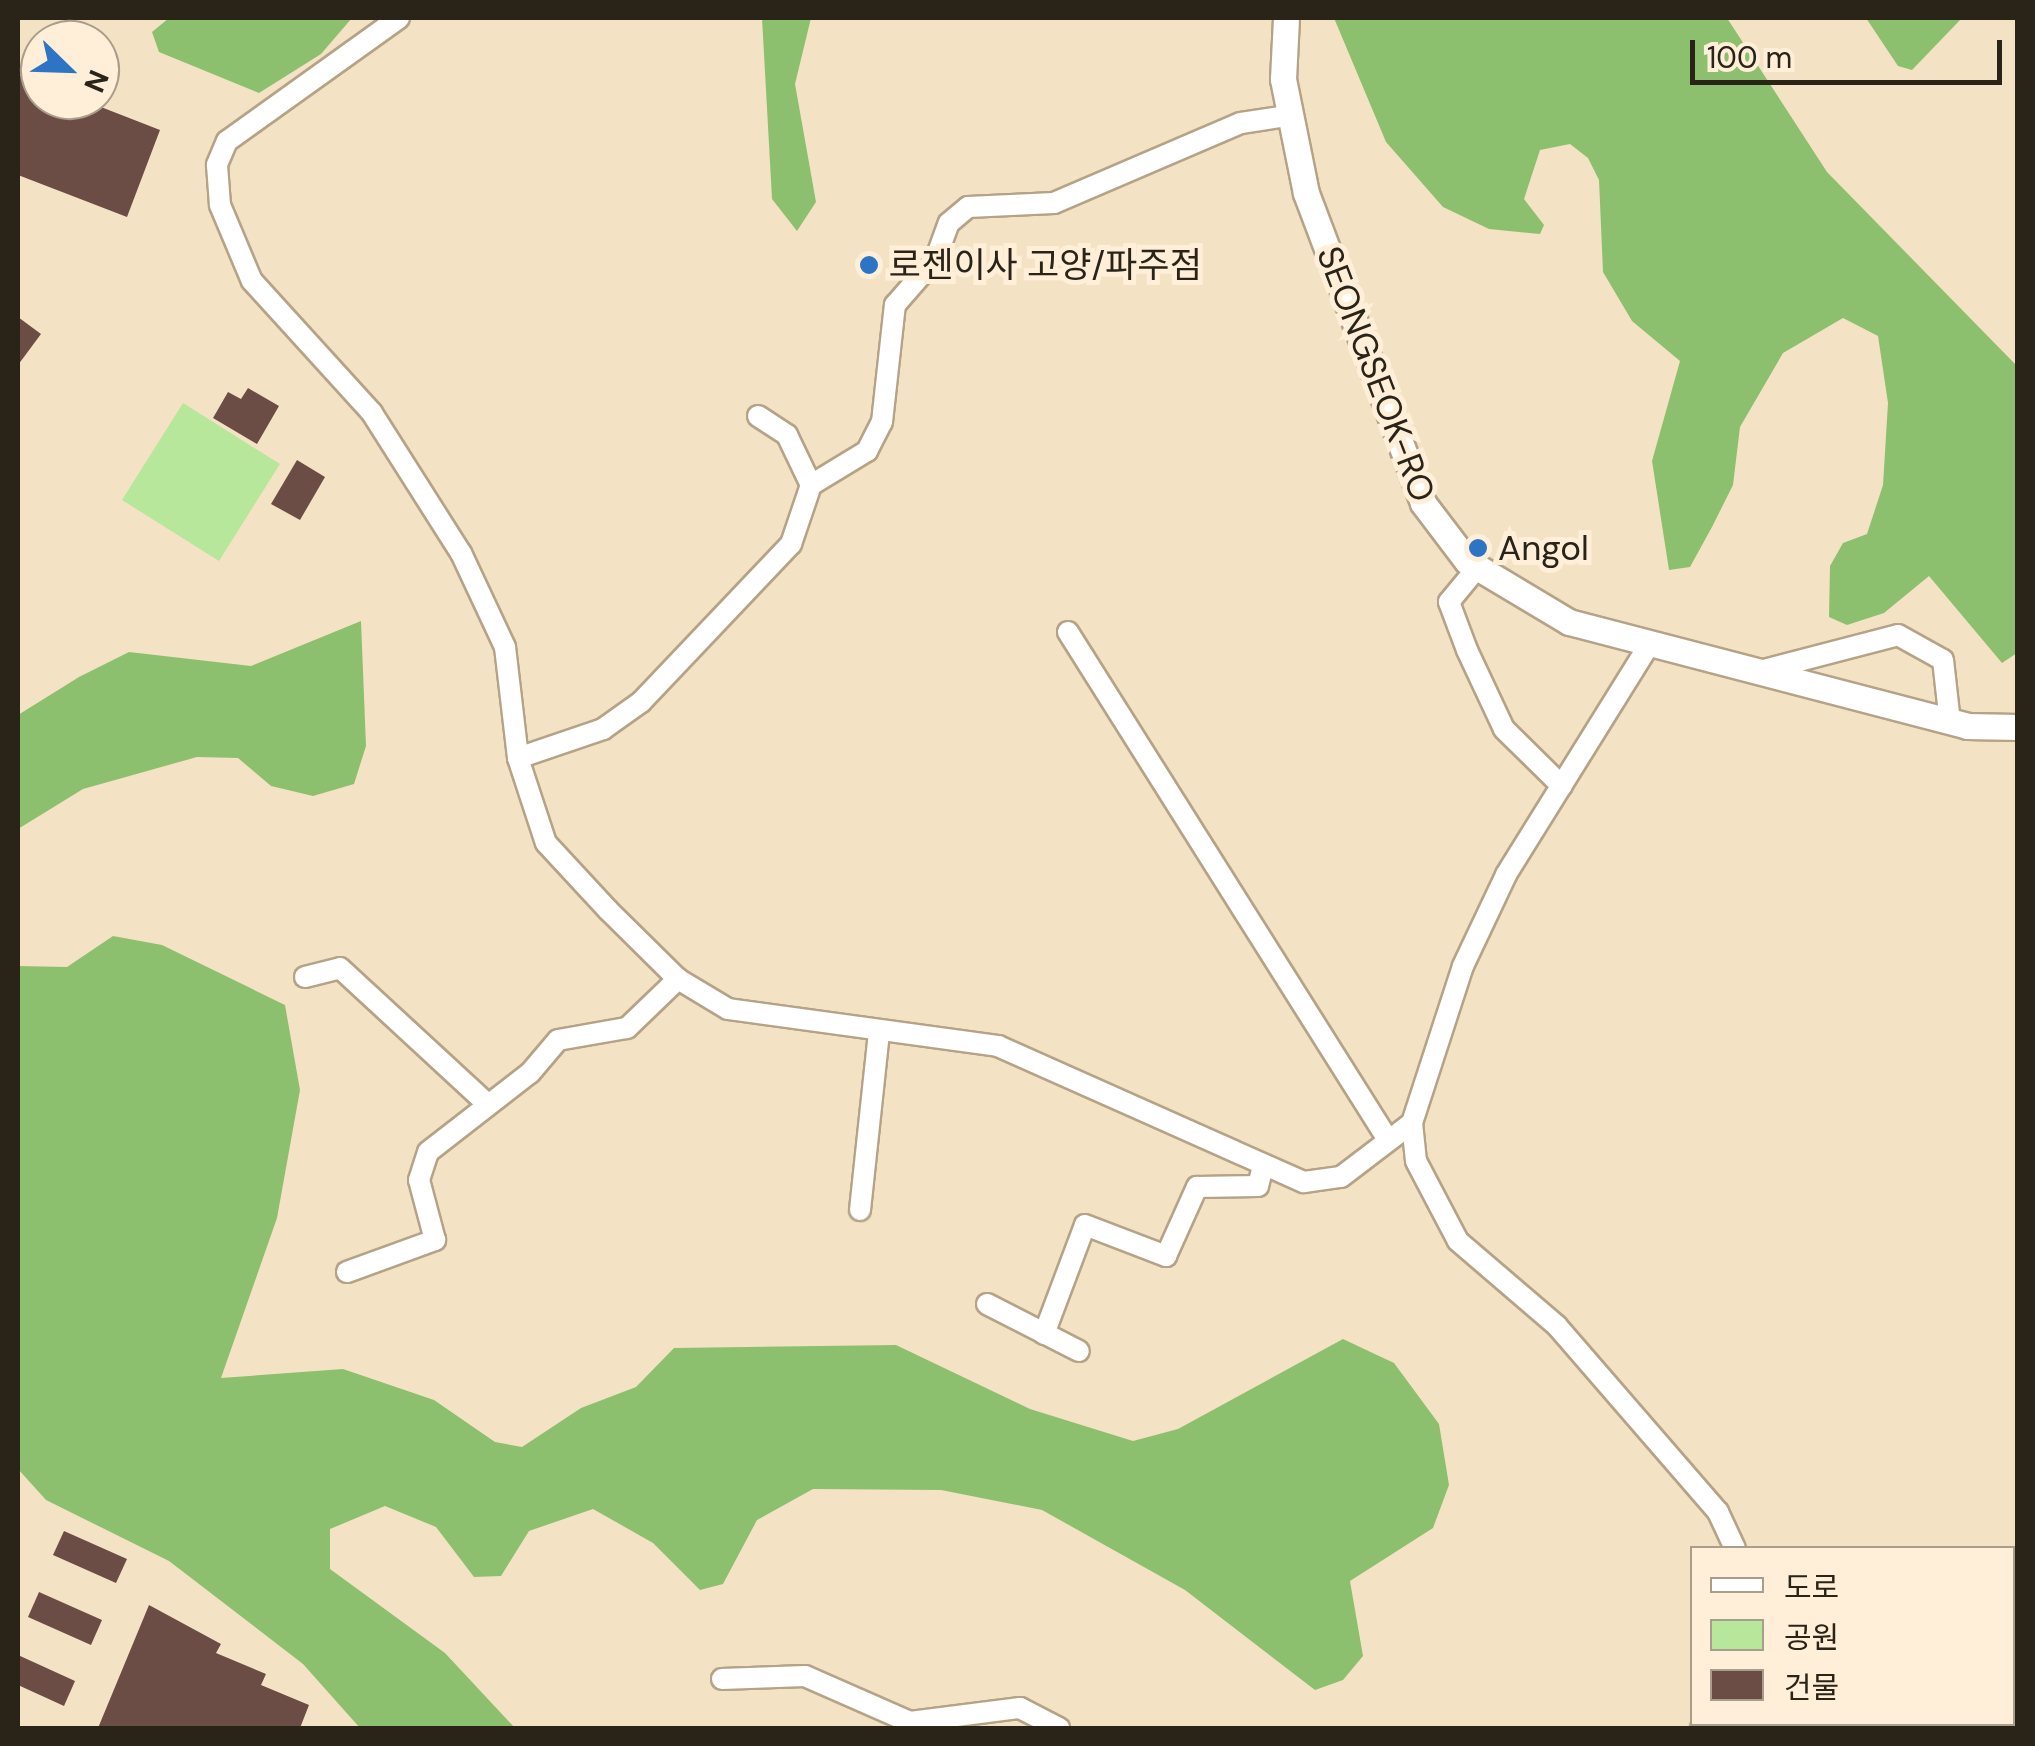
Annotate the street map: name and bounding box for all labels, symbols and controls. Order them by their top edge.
north arrow [20,20,120,120]
scale bar [1695,20,2008,82]
text: 100 m [1707,38,1792,77]
text: N [75,65,117,98]
street label: SEONGSEOK-RO [1308,240,1444,508]
place label: 로젠이사 고양/파주점 [889,244,1202,286]
marker: 로젠이사 고양/파주점 [858,254,880,276]
place label: Angol [1498,527,1589,569]
marker: Angol [1467,537,1489,559]
legend [1690,1546,2015,1726]
text: 도로 [1784,1568,1839,1607]
text: 공원 [1784,1618,1839,1657]
text: 건물 [1784,1668,1839,1707]

